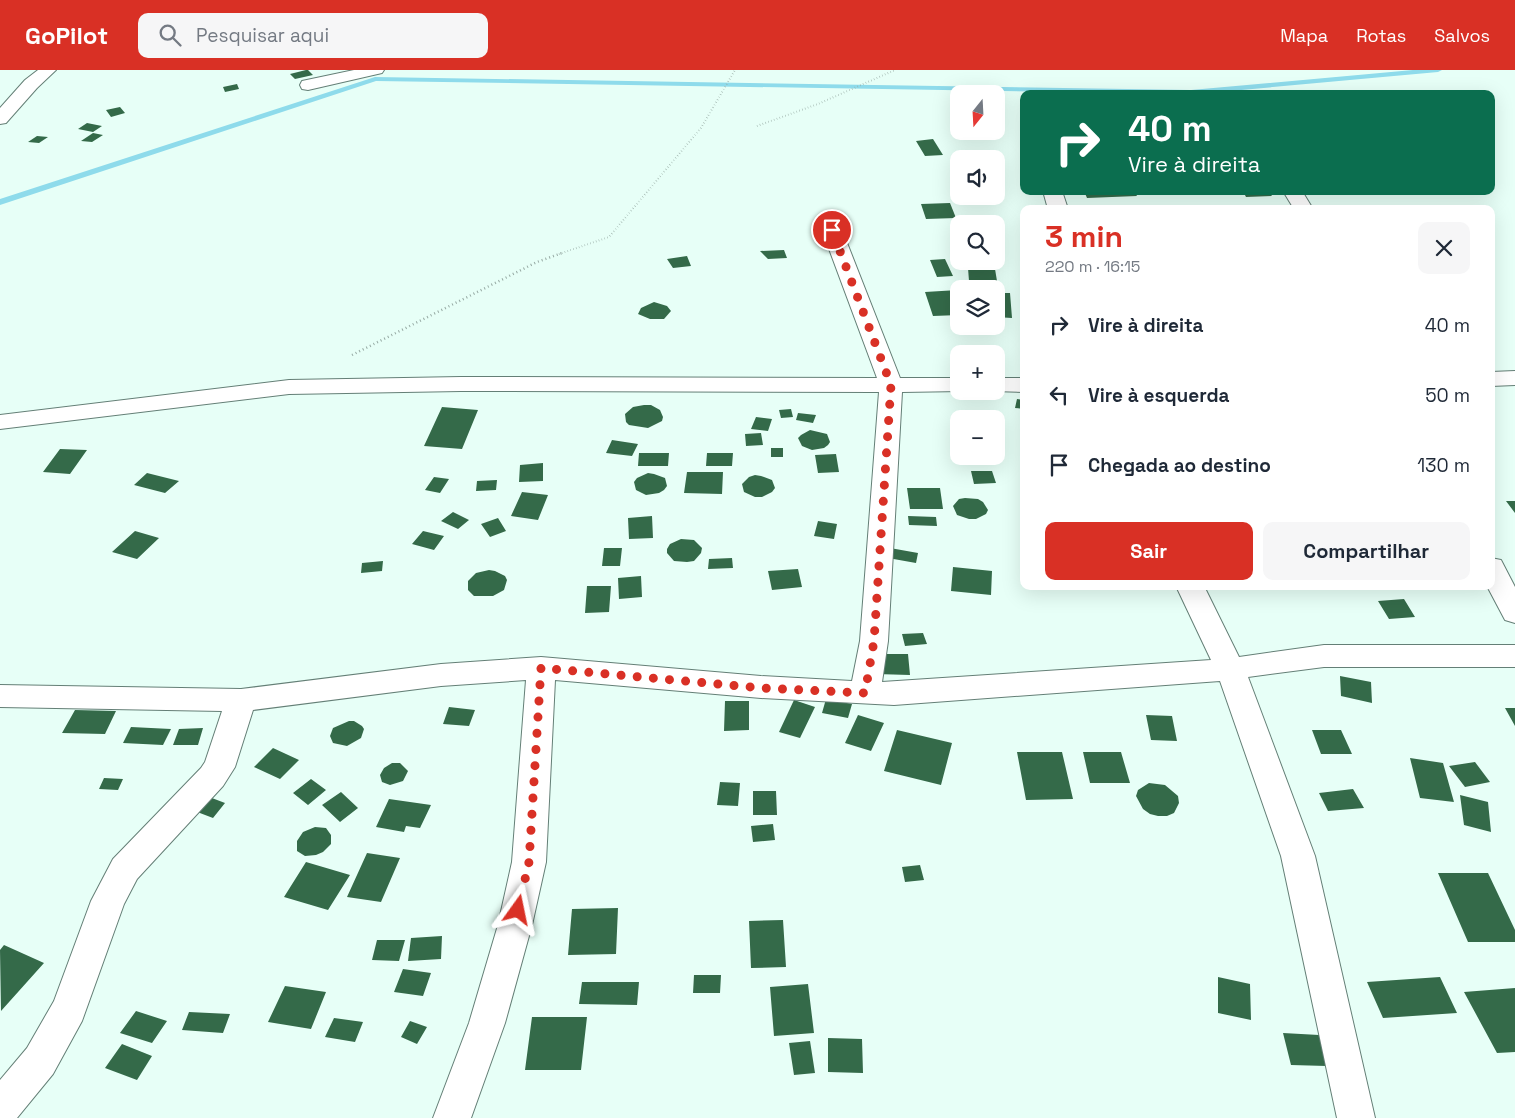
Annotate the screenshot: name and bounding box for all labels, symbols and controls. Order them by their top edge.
search box [138,13,488,58]
text: GoPilot [25,20,108,51]
icon: search [156,21,184,49]
text: Pesquisar aqui [196,23,329,48]
text: Mapa [1280,24,1328,47]
text: Rotas [1356,24,1406,47]
text: Salvos [1434,24,1490,47]
north arrow [950,85,1005,140]
map controls [950,85,1005,465]
text: 40 m [1128,107,1212,151]
icon: right [1045,110,1110,175]
button: sound [950,150,1005,205]
text: Vire à direita [1128,150,1260,178]
pin [811,209,853,251]
button: search [950,215,1005,270]
icon: arrive [818,216,846,244]
text: 3 min [1045,217,1123,256]
button: close [1418,222,1470,274]
text: 220 m · 16:15 [1045,256,1140,277]
button: layers [950,280,1005,335]
icon: right [1045,311,1073,339]
text: Vire à direita [1088,313,1204,338]
text: 40 m [1425,313,1470,338]
button: + [950,345,1005,400]
icon: left [1045,381,1073,409]
text: Vire à esquerda [1088,383,1230,408]
text: 50 m [1425,383,1470,408]
button: − [950,410,1005,465]
icon: arrive [1045,451,1073,479]
text: Chegada ao destino [1088,453,1271,478]
text: 130 m [1417,453,1470,478]
button: Sair [1045,522,1253,580]
button: Compartilhar [1263,522,1470,580]
position arrow [491,883,543,935]

